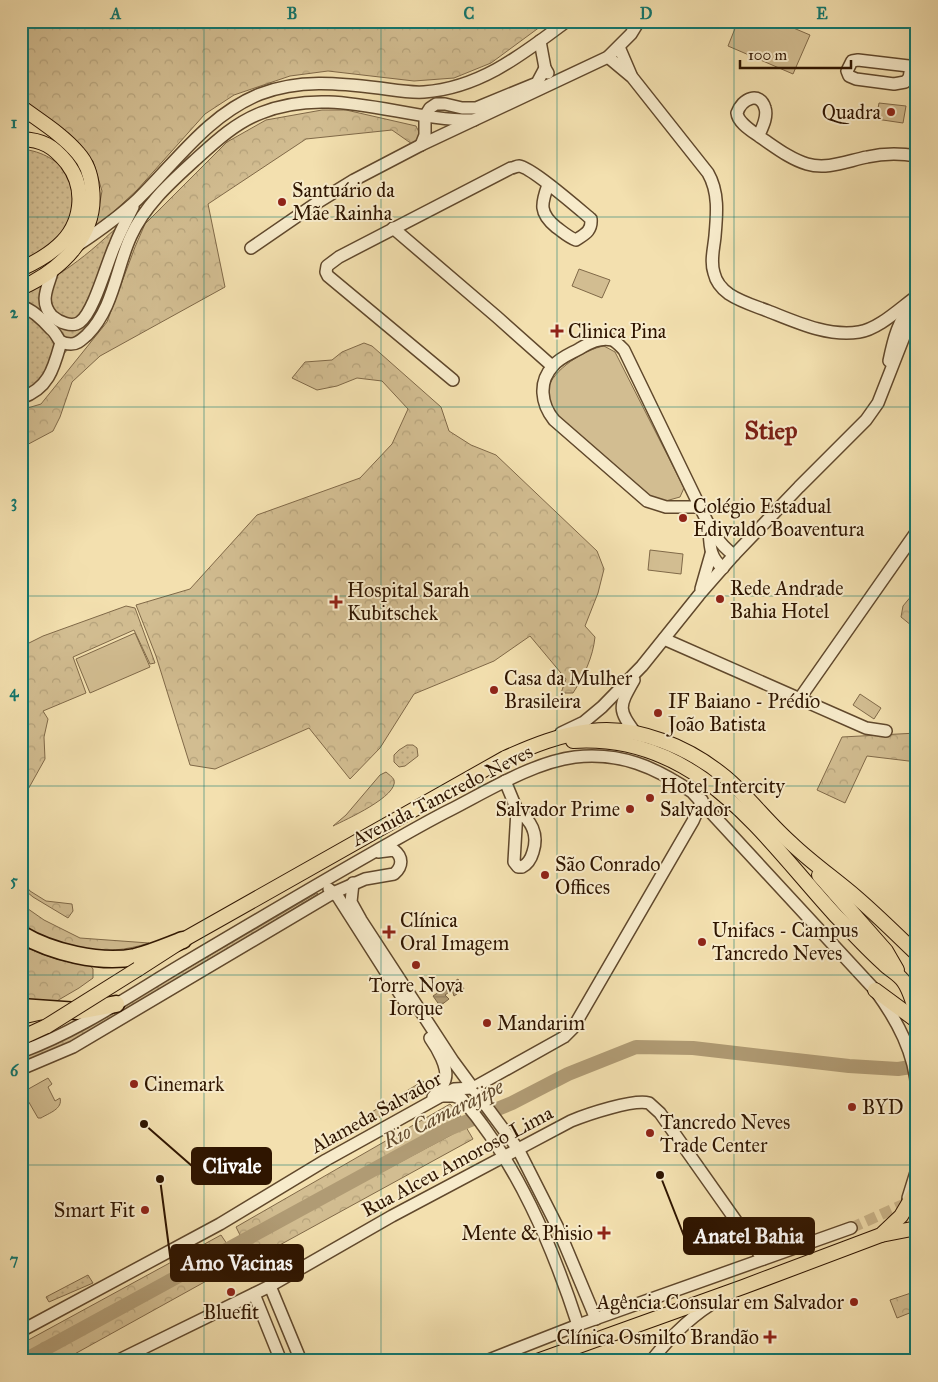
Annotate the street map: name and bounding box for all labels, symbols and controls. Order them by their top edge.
text: A [110,4,122,23]
text: B [287,4,297,23]
text: C [464,4,475,23]
text: D [640,4,653,23]
text: E [816,4,828,23]
scale bar [740,38,852,70]
text: 100 m [748,46,788,64]
place label: Quadra [822,100,882,124]
marker: Quadra [885,106,897,118]
text: 1 [11,113,18,132]
place label: Santuário da Mãe Rainha [292,178,395,225]
marker: Santuário da Mãe Rainha [276,196,288,208]
text: 2 [10,303,19,322]
place label: Clinica Pina [568,319,667,343]
marker: Clinica Pina [550,324,564,338]
district label: Stiep [745,415,798,446]
text: 3 [11,492,17,512]
place label: Colégio Estadual Edivaldo Boaventura [693,494,865,541]
marker: Colégio Estadual Edivaldo Boaventura [677,512,689,524]
place label: Rede Andrade Bahia Hotel [730,576,844,623]
place label: Hospital Sarah Kubitschek [347,578,469,625]
marker: Rede Andrade Bahia Hotel [714,593,726,605]
marker: Hospital Sarah Kubitschek [329,595,343,609]
place label: Casa da Mulher Brasileira [504,666,633,713]
text: 4 [10,682,20,702]
marker: Casa da Mulher Brasileira [488,684,500,696]
place label: IF Baiano - Prédio João Batista [666,689,820,737]
marker: IF Baiano - Prédio João Batista [652,707,664,719]
street label: Avenida Tancredo Neves [347,739,536,851]
place label: Hotel Intercity Salvador [660,774,785,821]
marker: Hotel Intercity Salvador [644,792,656,804]
place label: Salvador Prime [495,797,620,821]
marker: Salvador Prime [624,803,636,815]
place label: São Conrado Offices [555,852,660,899]
marker: São Conrado Offices [539,869,551,881]
text: 5 [10,871,18,890]
place label: Clínica Oral Imagem [400,908,509,956]
place label: Unifacs - Campus Tancredo Neves [712,918,858,965]
marker: Clínica Oral Imagem [382,925,396,939]
marker: Unifacs - Campus Tancredo Neves [696,936,708,948]
marker: Torre Nova Iorque [410,959,422,971]
place label: Torre Nova Iorque [369,973,464,1021]
place label: Mandarim [497,1011,585,1035]
marker: Mandarim [481,1017,493,1029]
text: 6 [10,1061,19,1080]
street label: Alameda Salvador [305,1066,446,1158]
place label: Cinemark [144,1072,225,1096]
water label: Rio Camarajipe [378,1073,509,1155]
marker: Cinemark [128,1078,140,1090]
place label: BYD [862,1095,904,1119]
street label: Rua Alceu Amoroso Lima [357,1100,557,1222]
marker: BYD [846,1101,858,1113]
place label: Tancredo Neves Trade Center [660,1110,790,1157]
marker: Tancredo Neves Trade Center [644,1127,656,1139]
callout: Clivale [192,1148,271,1184]
text: Clivale [203,1153,262,1179]
place label: Smart Fit [54,1198,135,1222]
marker: Smart Fit [139,1204,151,1216]
callout: Anatel Bahia [684,1218,814,1254]
place label: Mente & Phisio [462,1221,593,1245]
text: Anatel Bahia [692,1223,805,1249]
marker: Mente & Phisio [597,1226,611,1240]
callout: Amo Vacinas [171,1245,303,1281]
text: 7 [10,1250,19,1269]
text: Amo Vacinas [179,1250,293,1276]
marker: Bluefit [225,1286,237,1298]
place label: Agência Consular em Salvador [596,1290,844,1315]
marker: Agência Consular em Salvador [848,1296,860,1308]
place label: Bluefit [203,1300,259,1324]
place label: Clínica Osmilto Brandão [557,1325,759,1349]
marker: Clínica Osmilto Brandão [763,1330,777,1344]

